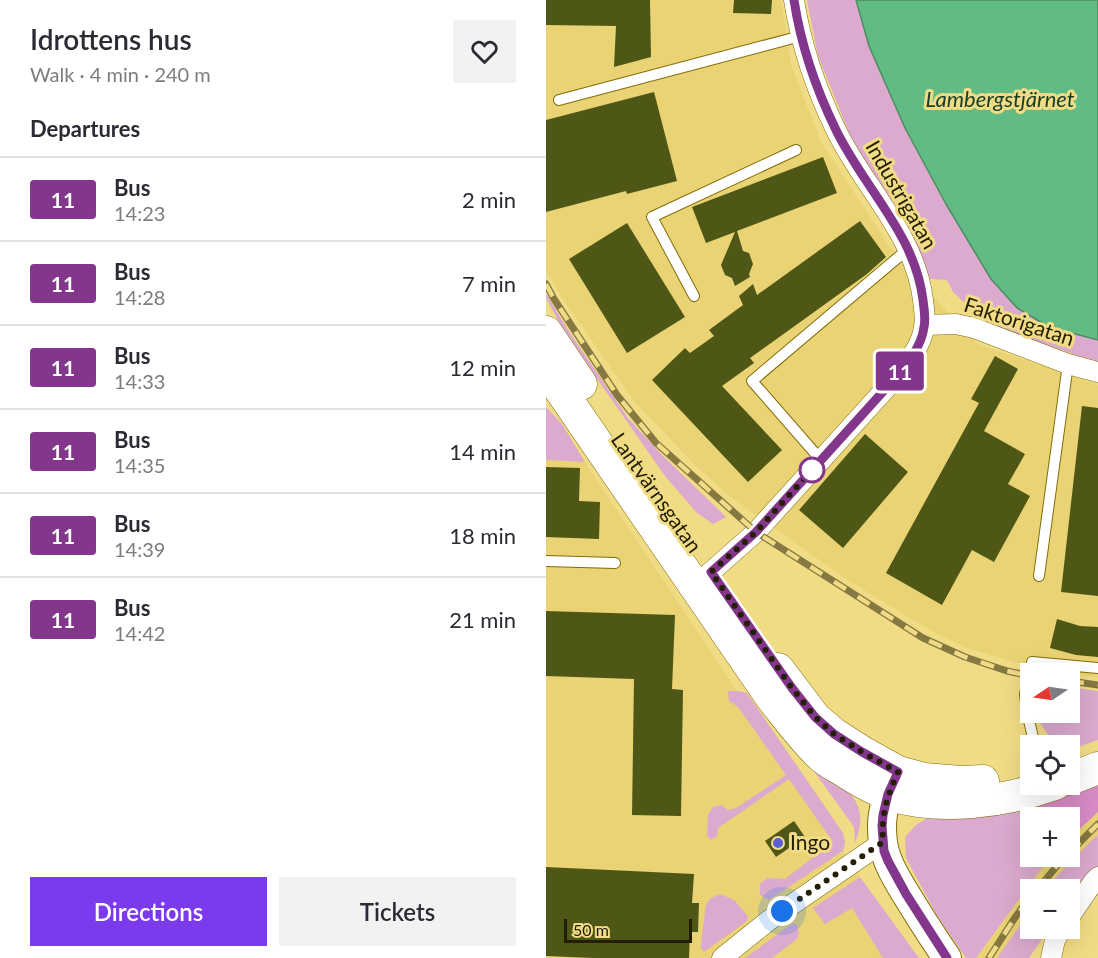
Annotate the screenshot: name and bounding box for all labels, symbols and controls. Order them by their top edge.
button: heart [453,20,516,83]
text: Idrottens hus [30,22,192,56]
text: Walk · 4 min · 240 m [30,62,211,86]
water label: Lambergstjärnet [925,85,1075,112]
text: Departures [30,115,140,142]
street label: Industrigatan [861,136,943,253]
text: Bus [114,174,150,201]
text: 2 min [462,186,516,213]
text: 11 [51,187,75,212]
text: 14:23 [114,201,165,225]
text: Bus [114,258,150,285]
text: 7 min [462,270,516,297]
text: 11 [51,271,75,296]
text: 14:28 [114,285,165,309]
street label: Faktorigatan [961,291,1078,350]
text: Bus [114,342,150,369]
line badge: 11 [873,352,927,391]
text: 12 min [449,354,516,381]
text: 11 [51,355,75,380]
text: 11 [888,359,912,384]
text: 14:33 [114,369,165,393]
text: Bus [114,426,150,453]
street label: Lantvärnsgatan [607,427,708,557]
text: 14 min [449,438,516,465]
text: 11 [51,439,75,464]
text: 14:35 [114,453,165,477]
unlabelled marker [799,457,825,483]
text: Bus [114,510,150,537]
text: 18 min [449,522,516,549]
text: 11 [51,523,75,548]
text: 14:39 [114,537,165,561]
text: Bus [114,594,150,621]
text: 21 min [449,606,516,633]
text: 11 [51,607,75,632]
text: 14:42 [114,621,165,645]
north arrow [1020,663,1080,723]
map controls [1020,663,1080,939]
button: locate [1020,735,1080,795]
button: + [1020,807,1080,867]
place label: Ingo [790,829,830,854]
marker: Ingo [771,836,785,850]
button: Directions [30,877,267,946]
button: Tickets [279,877,516,946]
button: − [1020,879,1080,939]
your location [767,896,797,926]
scale bar [564,916,692,944]
text: 50 m [573,920,609,939]

